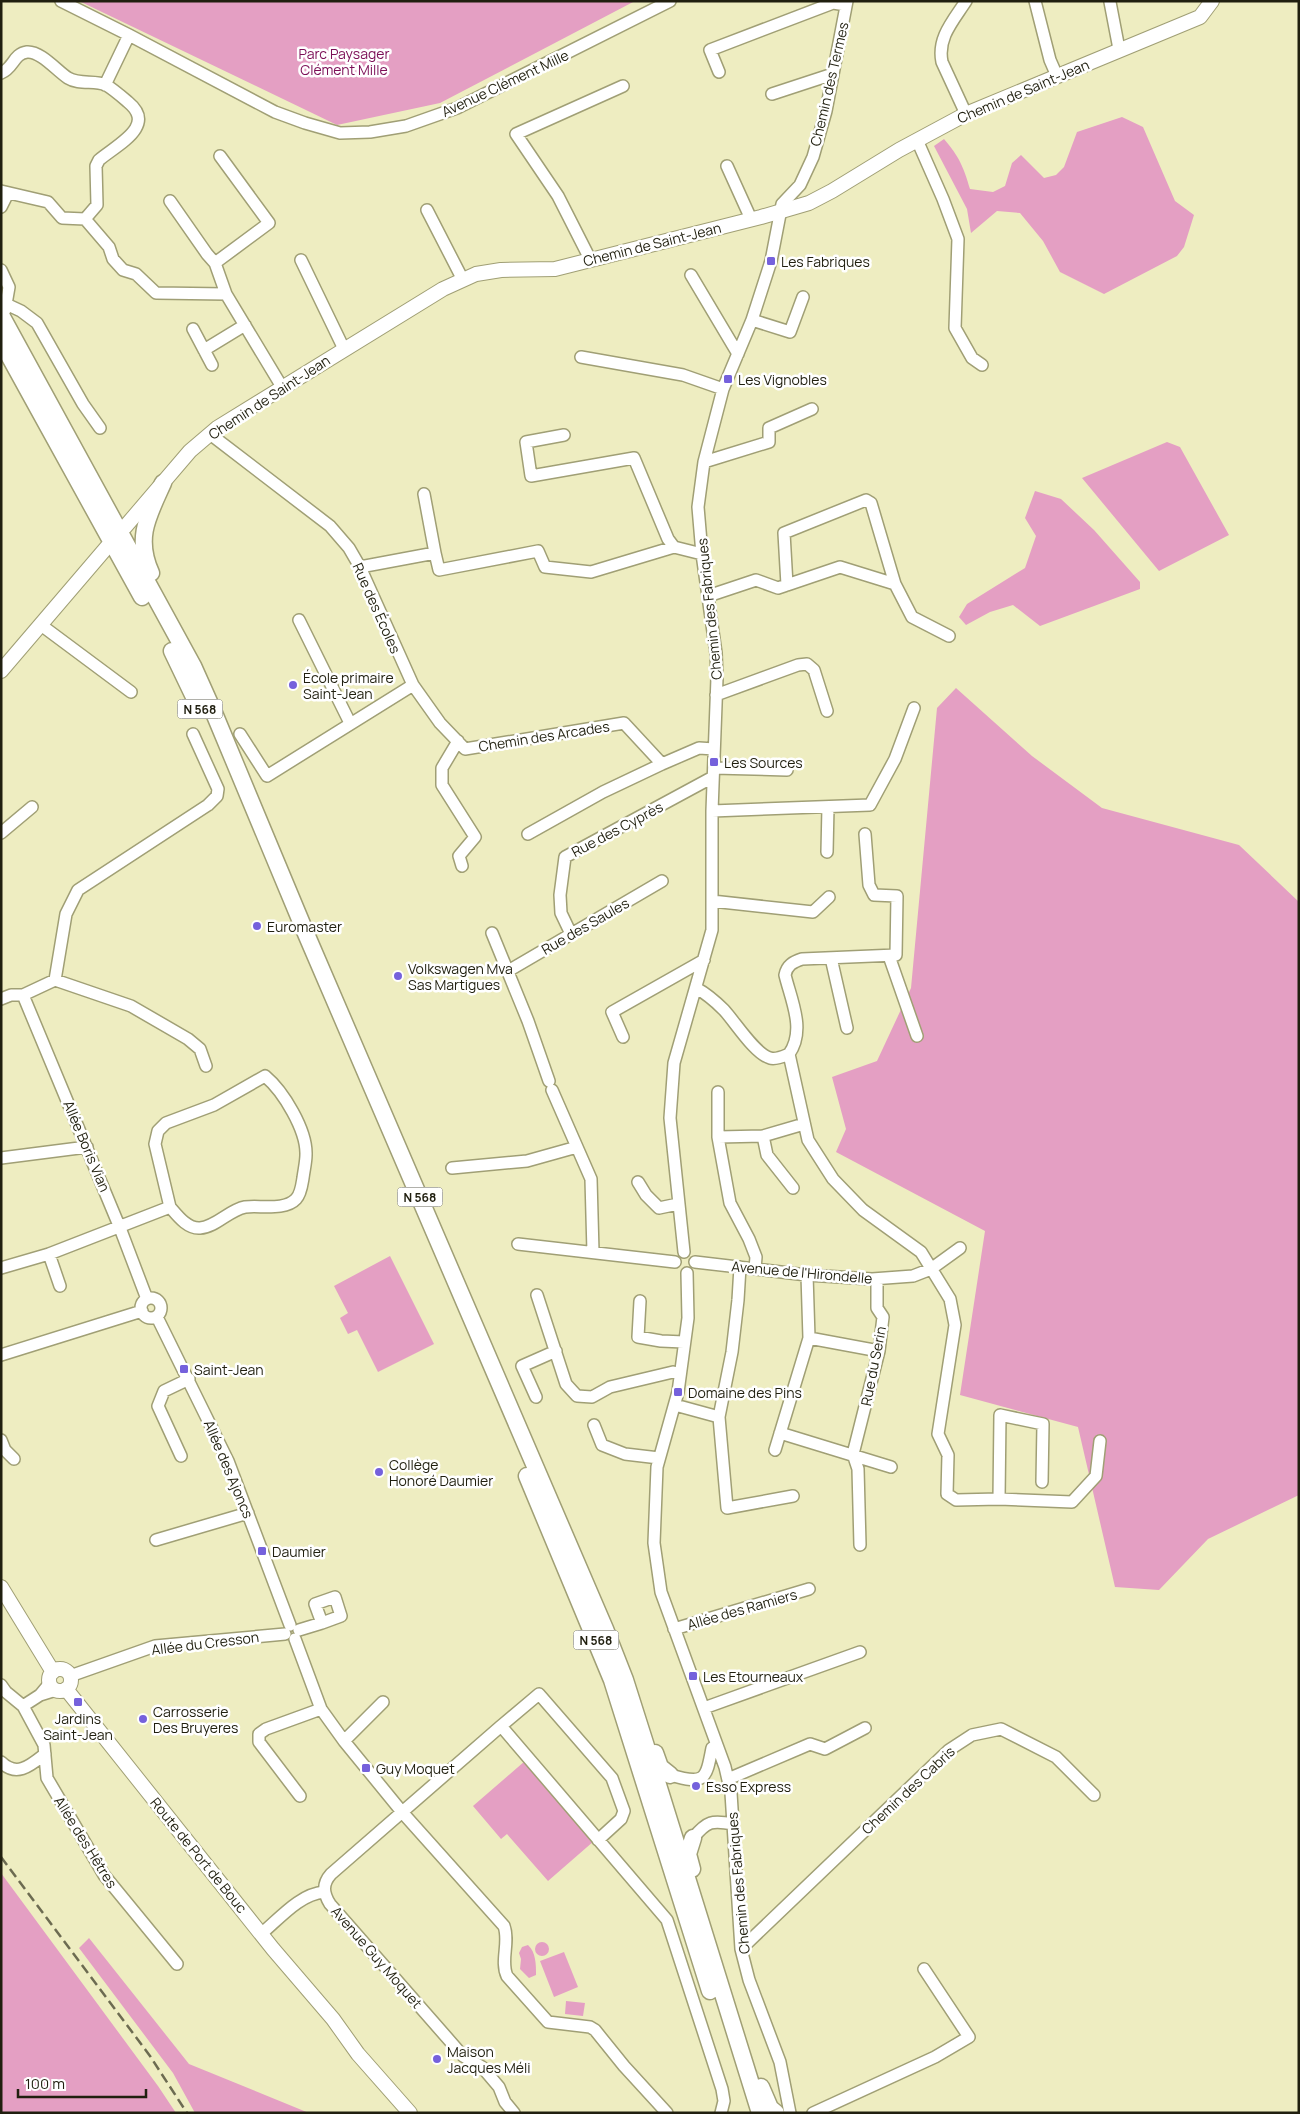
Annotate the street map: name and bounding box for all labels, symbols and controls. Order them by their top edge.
street label: Chemin des Termes [805,20,853,148]
park label: Parc Paysager Clément Mille [299,44,389,79]
street label: Avenue Clément Mille [438,45,572,121]
street label: Chemin de Saint-Jean [954,55,1092,127]
street label: Chemin de Saint-Jean [581,218,723,270]
place label: Les Fabriques [781,252,870,271]
marker: Les Fabriques [765,255,777,267]
street label: Chemin de Saint-Jean [204,350,334,444]
place label: Les Vignobles [738,370,827,389]
marker: Les Vignobles [722,373,734,385]
street label: Chemin des Fabriques [692,537,726,681]
street label: Rue des Écoles [349,560,405,656]
place label: École primaire Saint-Jean [303,668,394,703]
marker: École primaire Saint-Jean [287,679,299,691]
road number: N 568 [178,700,222,719]
street label: Chemin des Arcades [477,716,611,756]
place label: Les Sources [724,753,803,772]
marker: Les Sources [708,756,720,768]
street label: Rue des Cyprès [568,797,666,861]
street label: Rue des Saules [538,893,632,959]
place label: Euromaster [267,917,342,936]
marker: Euromaster [251,920,263,932]
place label: Volkswagen Mva Sas Martigues [408,959,513,994]
marker: Volkswagen Mva Sas Martigues [392,970,404,982]
street label: Allée Boris Vian [59,1097,115,1195]
road number: N 568 [398,1188,442,1206]
street label: Avenue de l'Hirondelle [731,1256,873,1288]
street label: Rue du Serin [856,1324,890,1408]
place label: Saint-Jean [194,1360,264,1379]
marker: Saint-Jean [178,1363,190,1375]
place label: Domaine des Pins [688,1383,802,1402]
marker: Domaine des Pins [672,1386,684,1398]
street label: Allée des Ajoncs [200,1417,258,1521]
place label: Collège Honoré Daumier [389,1455,493,1490]
marker: Collège Honoré Daumier [373,1466,385,1478]
place label: Daumier [272,1542,326,1561]
marker: Daumier [256,1545,268,1557]
street label: Allée des Ramiers [685,1584,799,1634]
street label: Allée du Cresson [150,1627,260,1659]
road number: N 568 [574,1630,618,1650]
place label: Les Etourneaux [703,1667,804,1686]
marker: Les Etourneaux [687,1670,699,1682]
marker: Jardins Saint-Jean [72,1696,84,1708]
place label: Carrosserie Des Bruyeres [153,1702,238,1737]
place label: Jardins Saint-Jean [43,1709,113,1744]
marker: Carrosserie Des Bruyeres [137,1713,149,1725]
street label: Chemin des Cabris [857,1742,959,1838]
place label: Guy Moquet [376,1759,455,1778]
marker: Guy Moquet [360,1762,372,1774]
place label: Esso Express [706,1777,791,1796]
marker: Esso Express [690,1780,702,1792]
street label: Allée des Hêtres [50,1792,122,1892]
street label: Route de Port de Bouc [147,1793,252,1917]
street label: Chemin des Fabriques [722,1811,754,1955]
street label: Avenue Guy Moquet [327,1902,427,2012]
place label: Maison Jacques Méli [447,2042,530,2077]
marker: Maison Jacques Méli [431,2053,443,2065]
scale bar [18,2066,145,2098]
text: 100 m [25,2073,65,2094]

